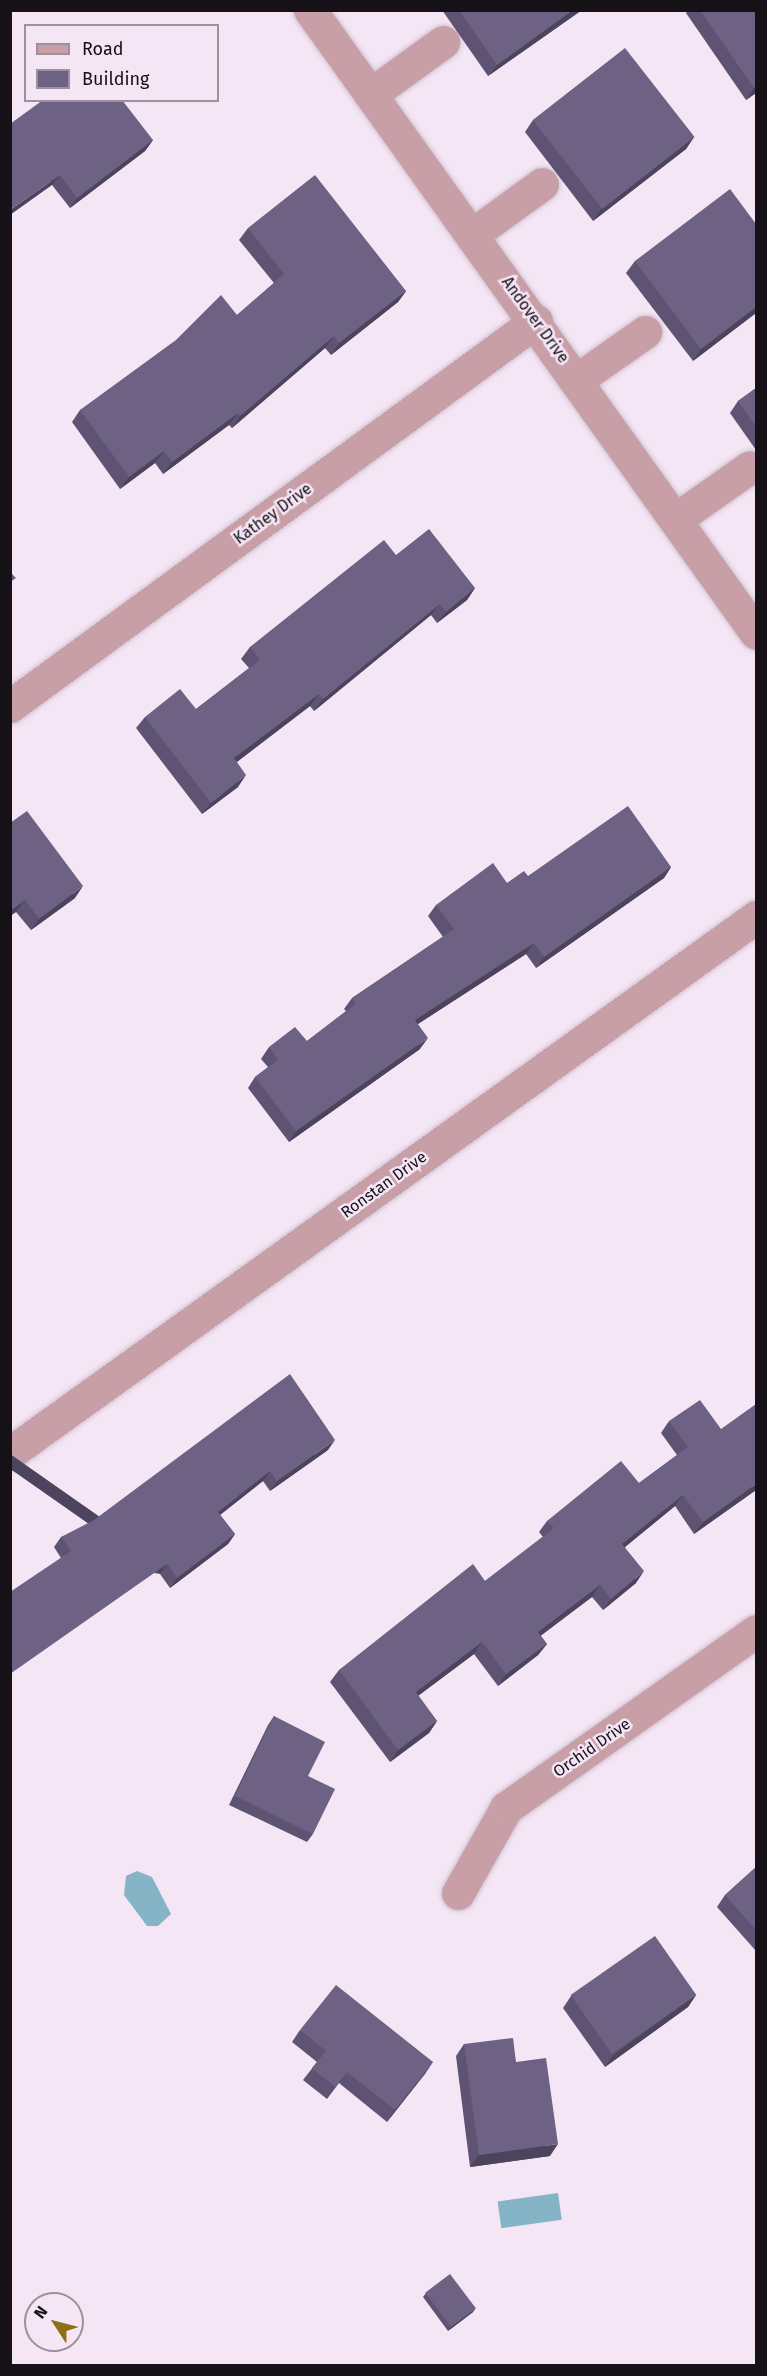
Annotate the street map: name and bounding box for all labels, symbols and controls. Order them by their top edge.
legend [24,24,219,102]
text: Road [82,38,124,60]
text: Building [82,68,149,90]
street label: Andover Drive [497,273,573,367]
street label: Kathey Drive [230,479,316,549]
street label: Ronstan Drive [337,1148,431,1222]
street label: Orchid Drive [550,1714,634,1782]
north arrow [24,2292,84,2352]
text: N [30,2302,51,2322]

